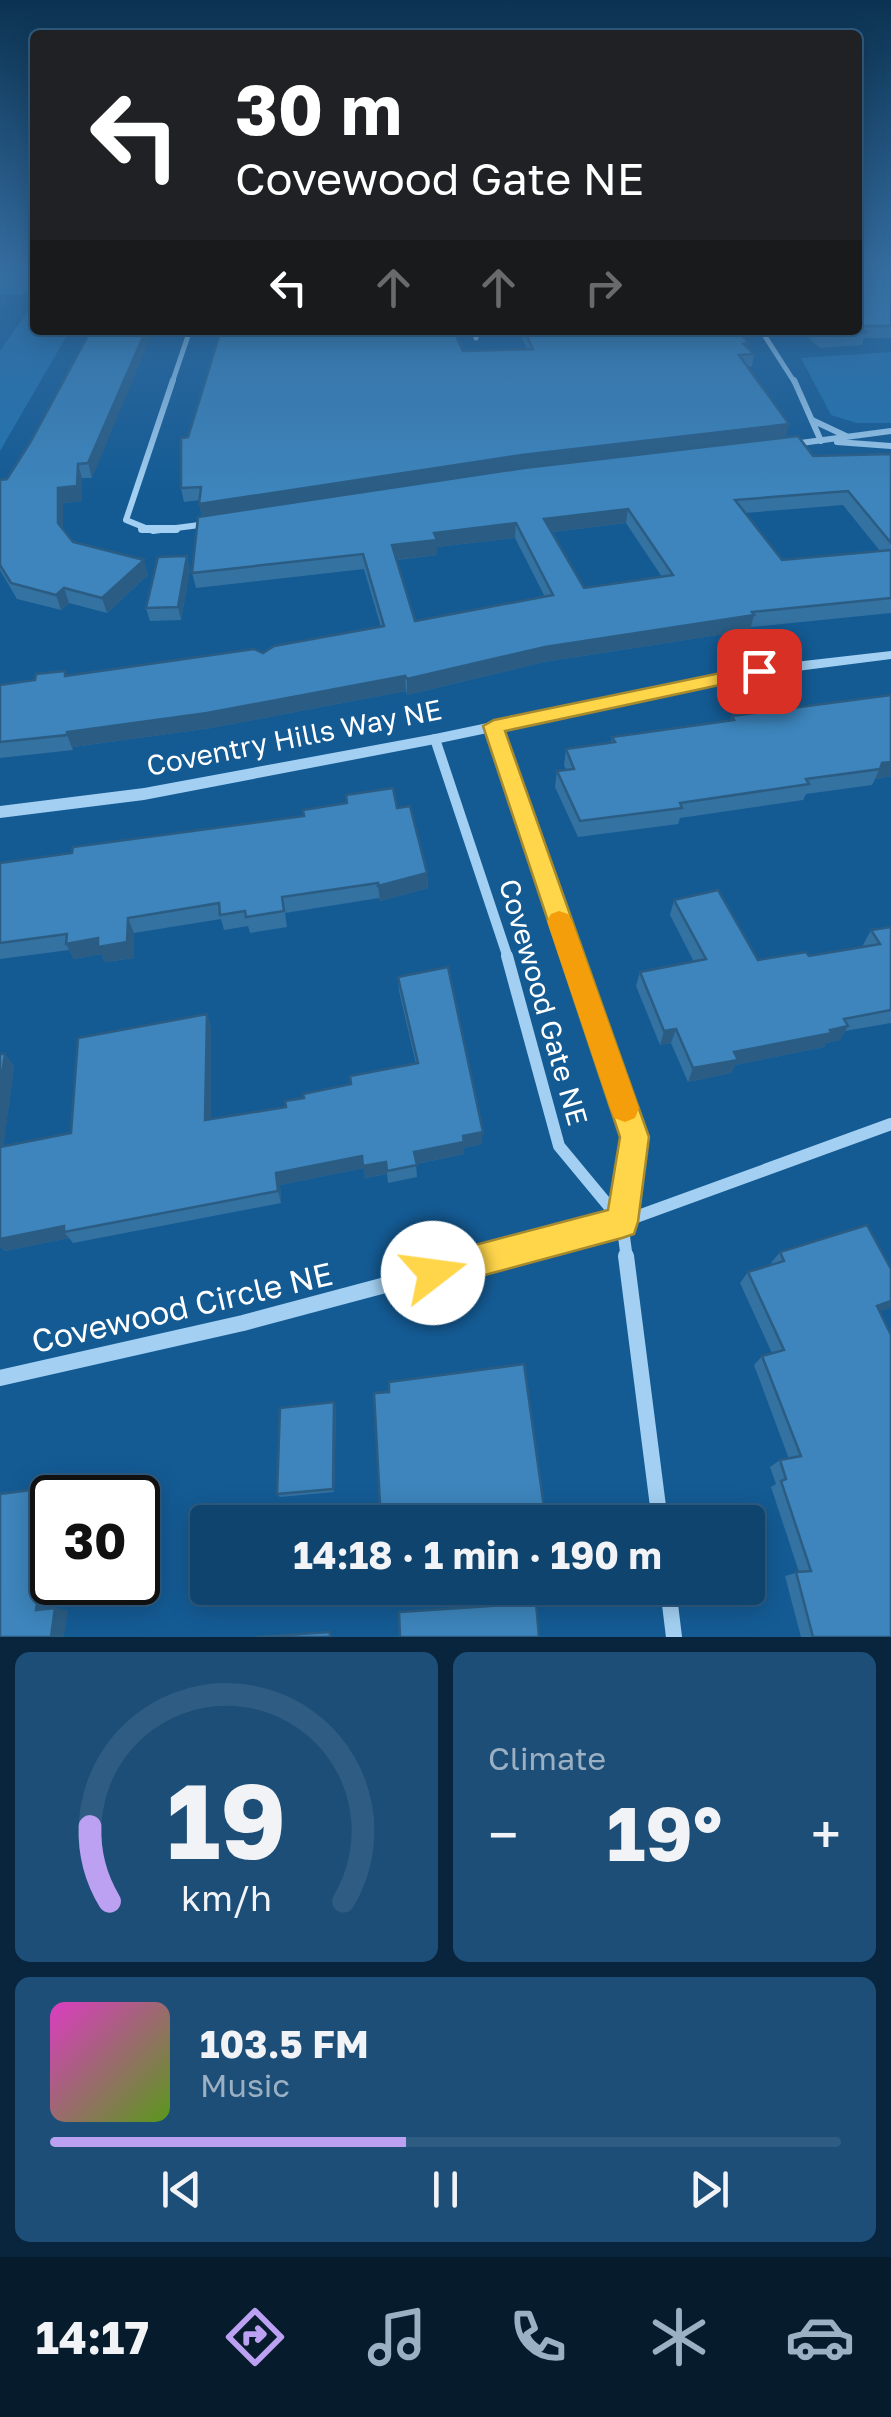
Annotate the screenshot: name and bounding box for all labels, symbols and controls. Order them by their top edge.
text: 30 m [235,66,402,150]
icon: left [70,70,200,200]
text: Covewood Gate NE [235,151,644,205]
icon: left [261,260,316,315]
icon: ahead [366,260,421,315]
icon: ahead [471,260,526,315]
icon: right [576,260,631,315]
pin [717,629,802,714]
icon: arrive [732,644,787,699]
street label: Coventry Hills Way NE [144,692,444,782]
street label: Covewood Gate NE [493,875,595,1129]
position arrow [381,1221,485,1325]
street label: Covewood Circle NE [28,1254,336,1360]
speed limit sign: 30 [30,1475,160,1605]
text: 14:18 · 1 min · 190 m [293,1532,662,1577]
text: Climate [488,1739,606,1777]
text: 19 [167,1757,286,1882]
text: 19° [607,1787,722,1878]
text: − [488,1801,518,1867]
text: + [811,1801,841,1867]
text: km/h [181,1876,272,1919]
text: 103.5 FM [200,2021,369,2066]
text: Music [200,2066,290,2104]
icon: previous [154,2162,209,2217]
icon: pause [418,2162,473,2217]
icon: next [682,2162,737,2217]
icon: directions [220,2302,290,2372]
icon: music [362,2302,432,2372]
icon: phone [503,2302,573,2372]
icon: climate [644,2302,714,2372]
icon: car [785,2302,855,2372]
text: 14:17 [36,2310,149,2364]

